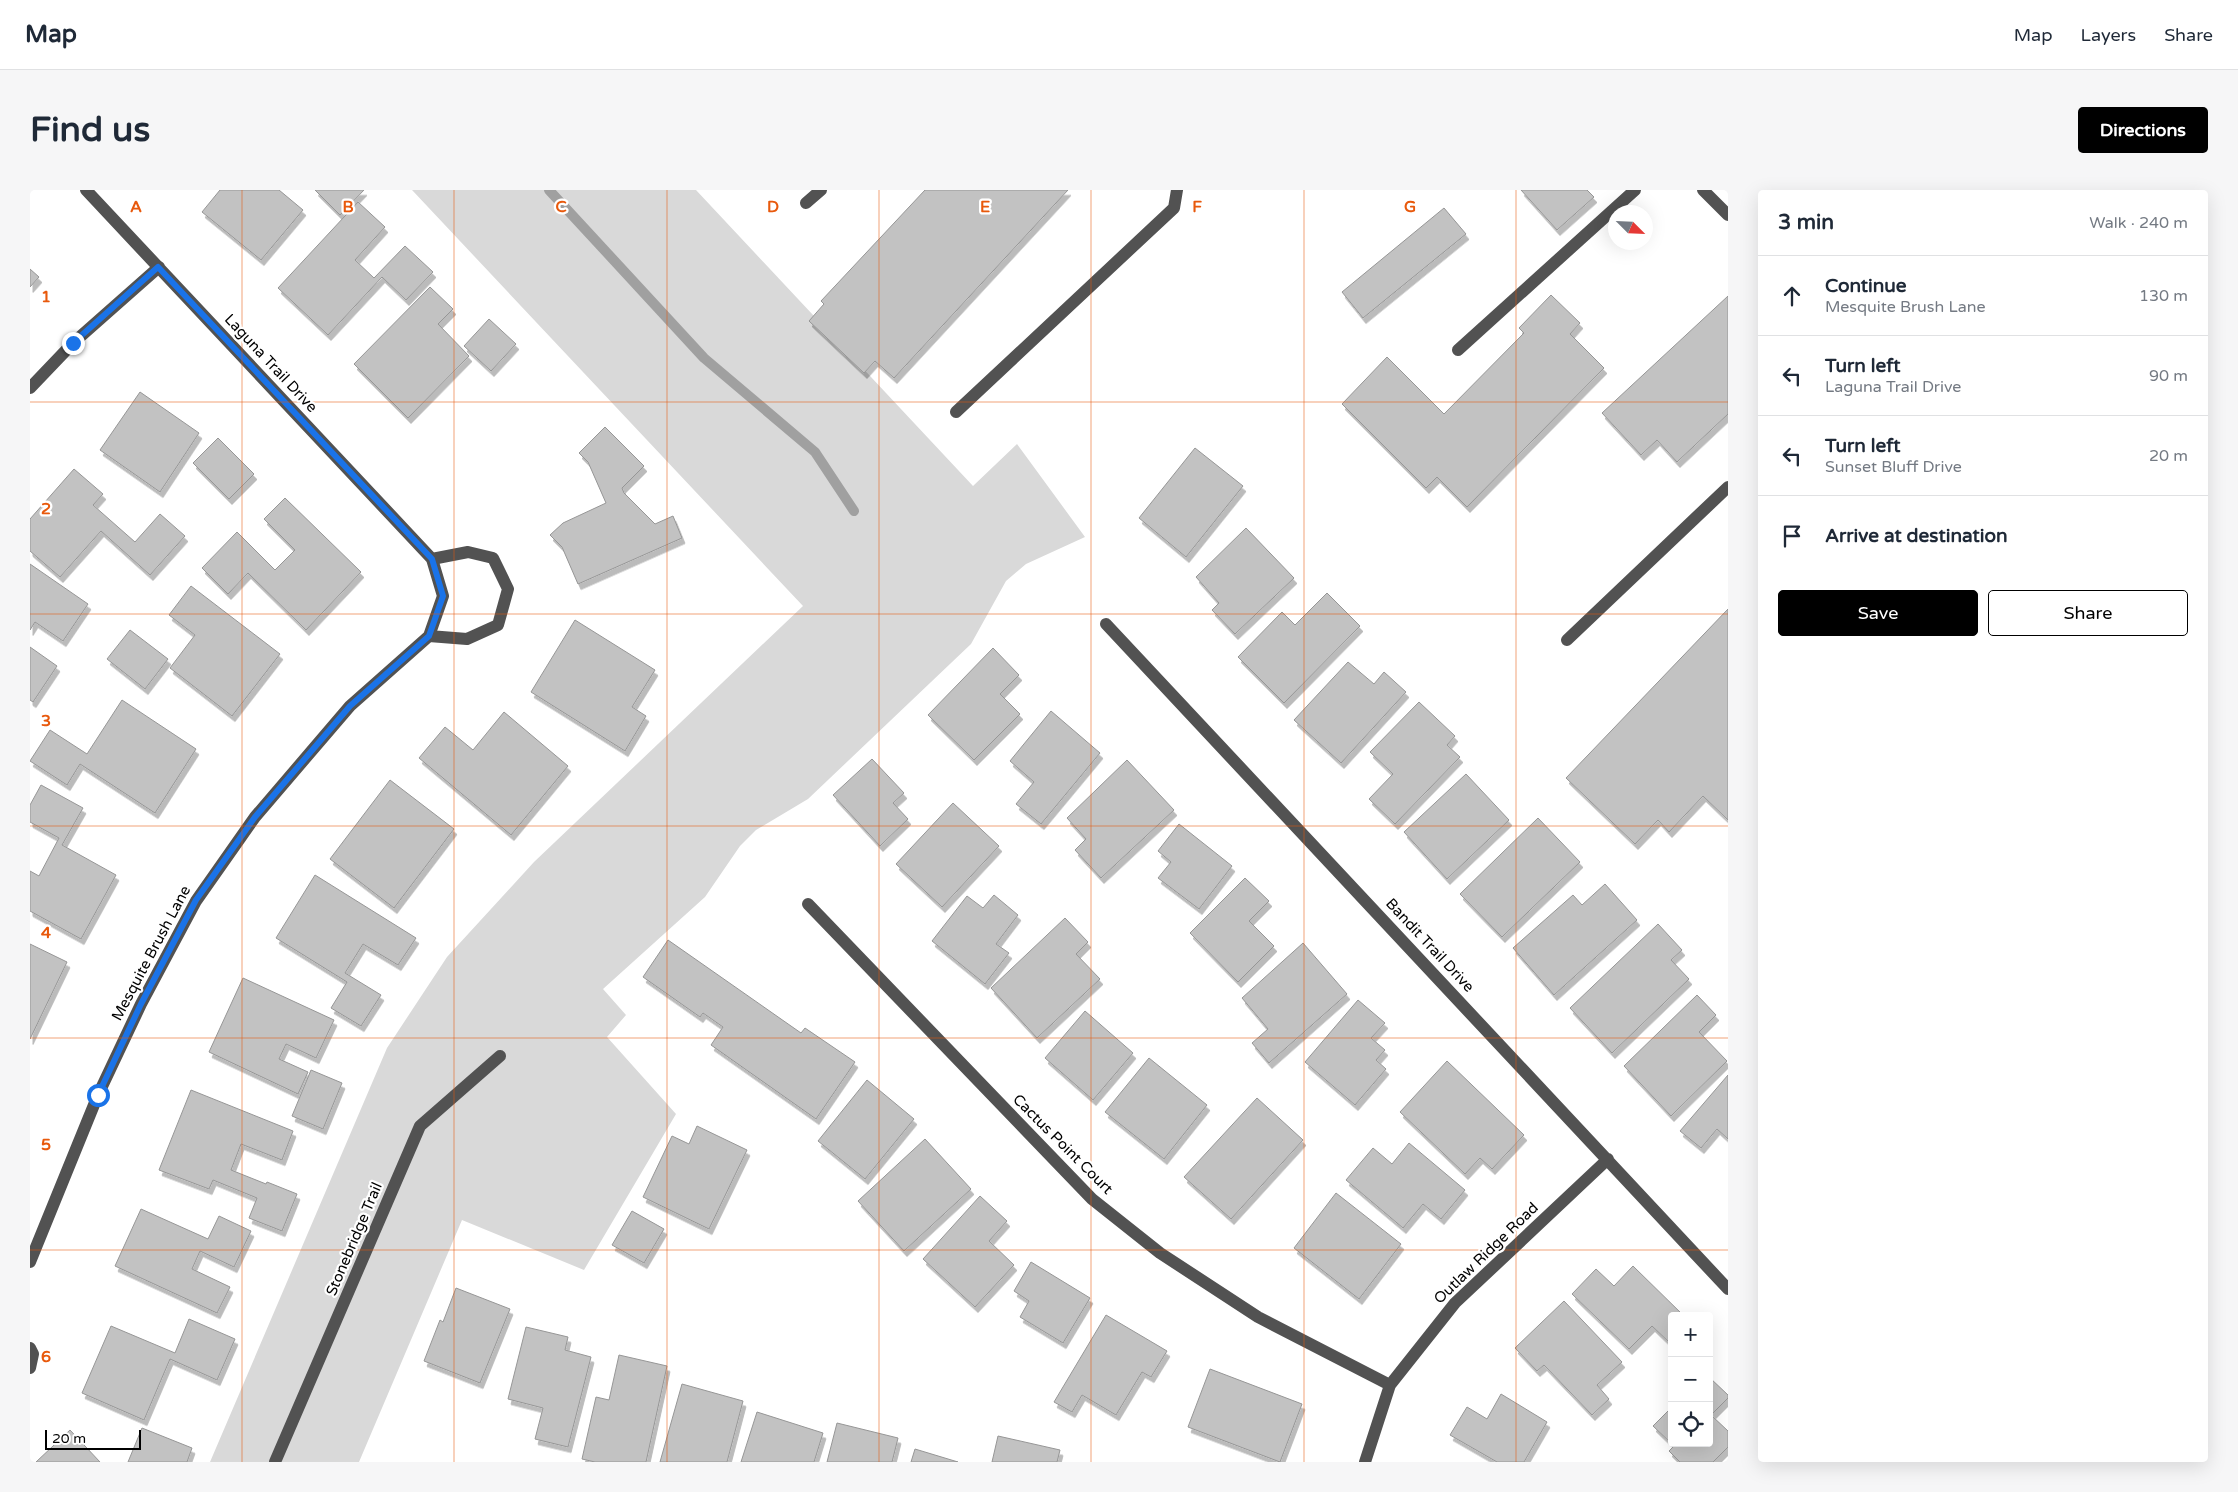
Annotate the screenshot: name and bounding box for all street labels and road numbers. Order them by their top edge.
street label: Laguna Trail Drive [221,310,321,416]
street label: Mesquite Brush Lane [108,882,194,1024]
street label: Bandit Trail Drive [1382,894,1478,996]
street label: Cactus Point Court [1009,1090,1117,1198]
street label: Stonebridge Trail [322,1180,386,1298]
street label: Outlaw Ridge Road [1430,1199,1542,1307]

